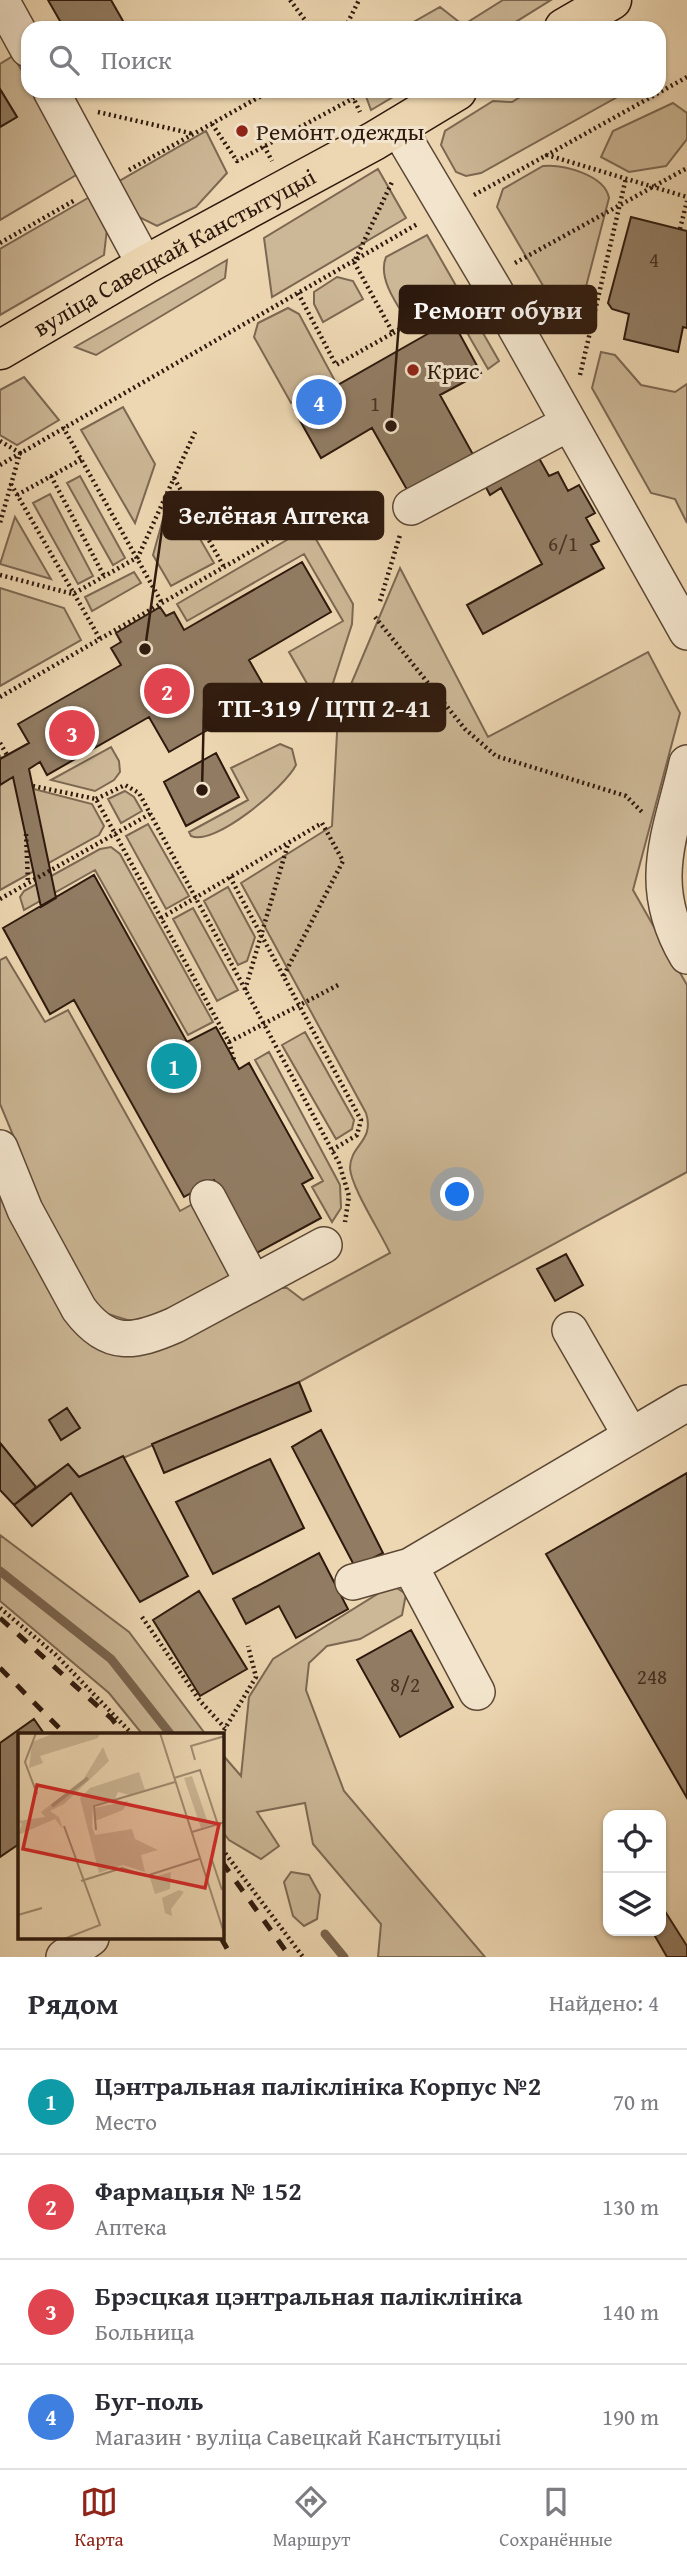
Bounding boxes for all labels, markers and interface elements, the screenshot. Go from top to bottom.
search box [21,21,666,98]
text: Поиск [101,40,172,79]
icon: search [45,41,83,79]
place label: Ремонт одежды [256,114,425,149]
marker: Ремонт одежды [234,123,250,139]
street label: вуліца Савецкай Канстытуцыі [26,158,322,345]
house number: 4 [649,244,659,275]
callout: Ремонт обуви [400,286,596,333]
text: Ремонт обуви [414,290,582,329]
place label: Крис [427,353,480,388]
marker: Крис [405,362,421,378]
pin: 4 [296,376,342,428]
house number: 1 [370,388,380,419]
callout: Зелёная Аптека [164,492,383,539]
text: Зелёная Аптека [178,495,370,534]
house number: 6/1 [548,528,578,559]
pin: 2 [144,665,190,717]
callout: ТП-319 / ЦТП 2-41 [204,684,445,731]
text: ТП-319 / ЦТП 2-41 [219,688,431,727]
pin: 3 [49,707,95,759]
pin: 1 [151,1040,197,1092]
your location [440,1177,474,1211]
house number: 248 [637,1661,667,1692]
house number: 8/2 [390,1669,420,1700]
inset map [18,1733,224,1940]
map controls [603,1810,666,1936]
button: locate [603,1810,666,1873]
button: layers [603,1873,666,1936]
text: Рядом [28,1981,119,2025]
text: Найдено: 4 [549,1986,659,2019]
text: Цэнтральная паліклініка Корпус №2 [95,2066,541,2105]
text: 1 [45,2085,57,2118]
text: 70 m [613,2085,659,2118]
text: Место [95,2105,157,2138]
text: Фармацыя № 152 [95,2171,302,2210]
text: 2 [45,2190,57,2223]
text: 130 m [602,2190,659,2223]
text: Аптека [95,2210,167,2243]
text: Брэсцкая цэнтральная паліклініка [95,2276,522,2315]
text: 3 [45,2295,57,2328]
text: 140 m [602,2295,659,2328]
text: Больница [95,2315,194,2348]
text: Буг-поль [95,2381,204,2420]
text: 4 [45,2400,57,2433]
text: 190 m [602,2400,659,2433]
text: Магазин · вуліца Савецкай Канстытуцыі [95,2420,501,2453]
tab: Карта [74,2483,124,2553]
tab: Маршрут [273,2483,350,2553]
tab: Сохранённые [499,2483,612,2553]

